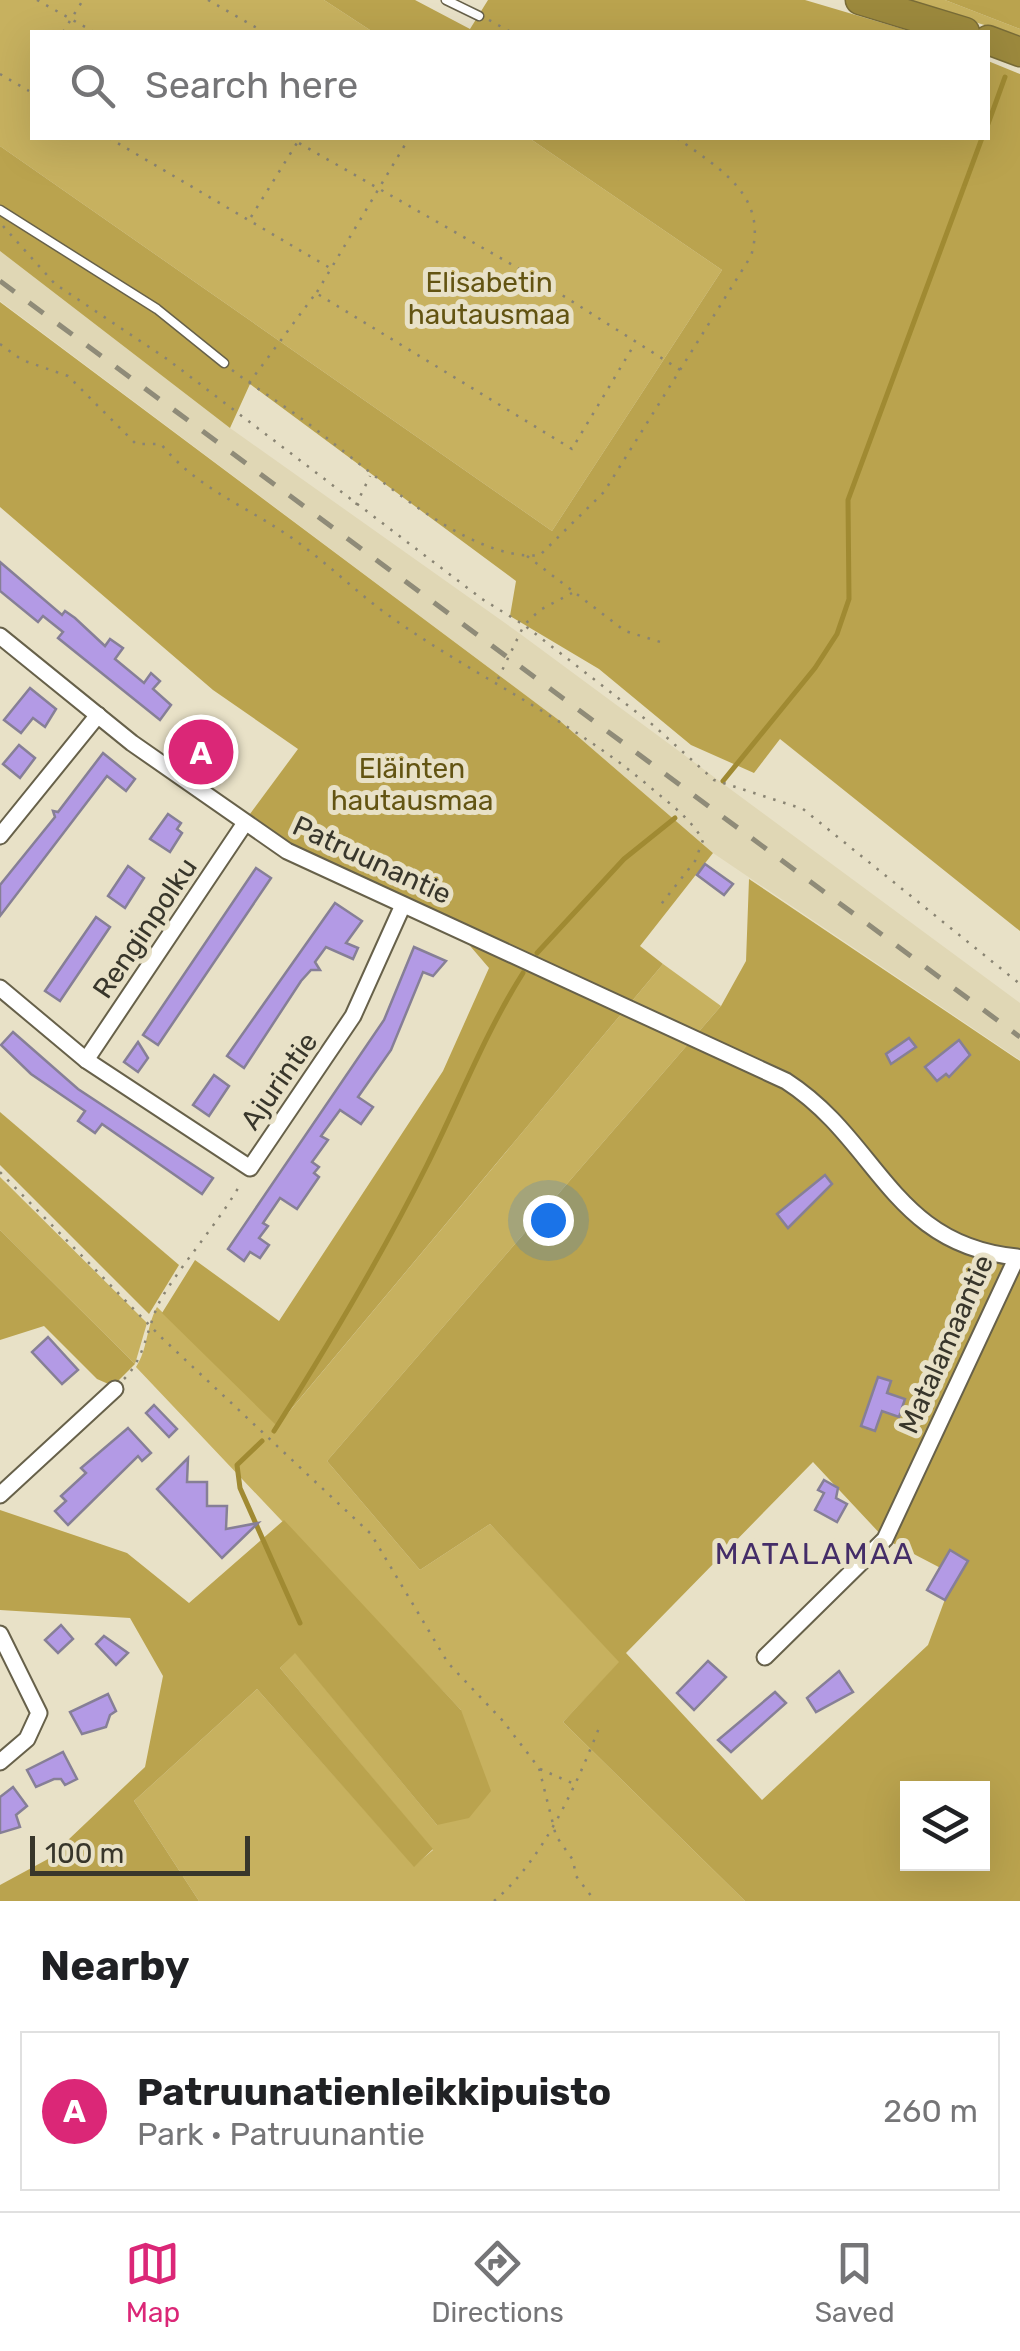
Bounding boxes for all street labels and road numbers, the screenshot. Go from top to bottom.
street label: Patruunantie [288,809,456,911]
street label: Renginpolku [86,852,204,1004]
street label: Ajurintie [234,1026,324,1136]
street label: Matalamaantie [892,1249,1000,1439]

